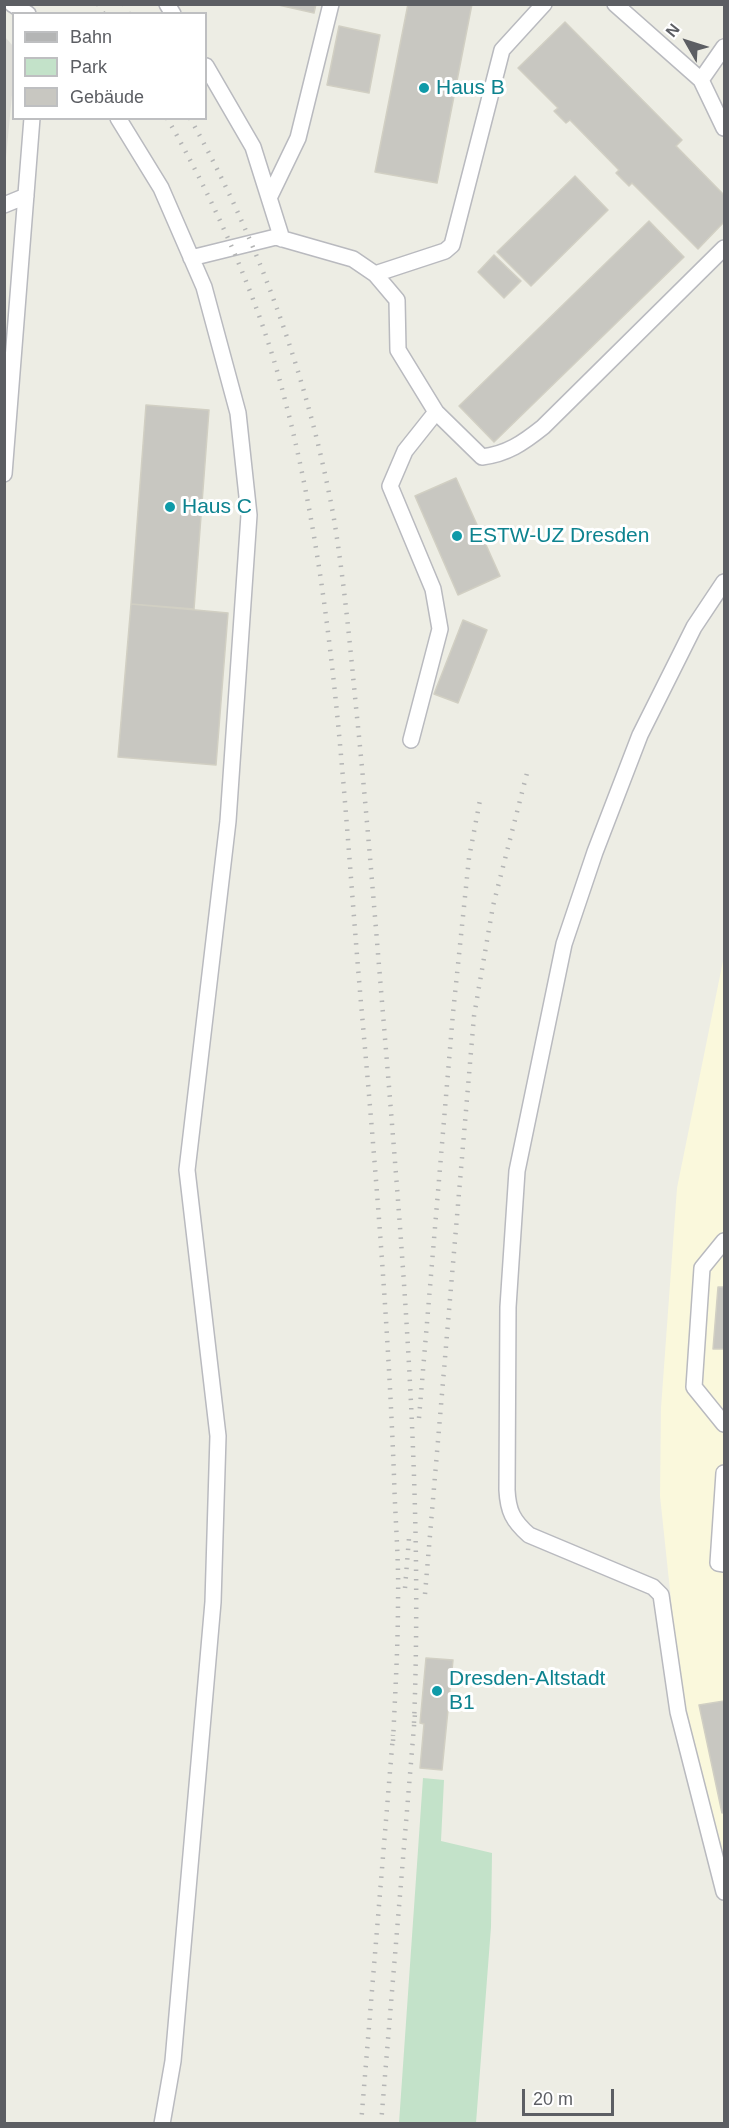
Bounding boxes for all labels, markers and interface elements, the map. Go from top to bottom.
legend [12,12,207,120]
north arrow [657,12,717,72]
text: N [662,21,683,40]
text: Bahn [70,27,112,47]
text: Park [70,57,107,77]
place label: Haus B [436,75,505,101]
marker: Haus B [417,81,431,95]
text: Gebäude [70,87,144,107]
place label: Haus C [182,494,252,520]
marker: Haus C [163,500,177,514]
place label: ESTW-UZ Dresden [469,523,649,549]
marker: ESTW-UZ Dresden [450,529,464,543]
place label: Dresden-Altstadt B1 [449,1666,605,1716]
marker: Dresden-Altstadt B1 [430,1684,444,1698]
scale bar [525,2077,616,2115]
text: 20 m [533,2089,573,2109]

